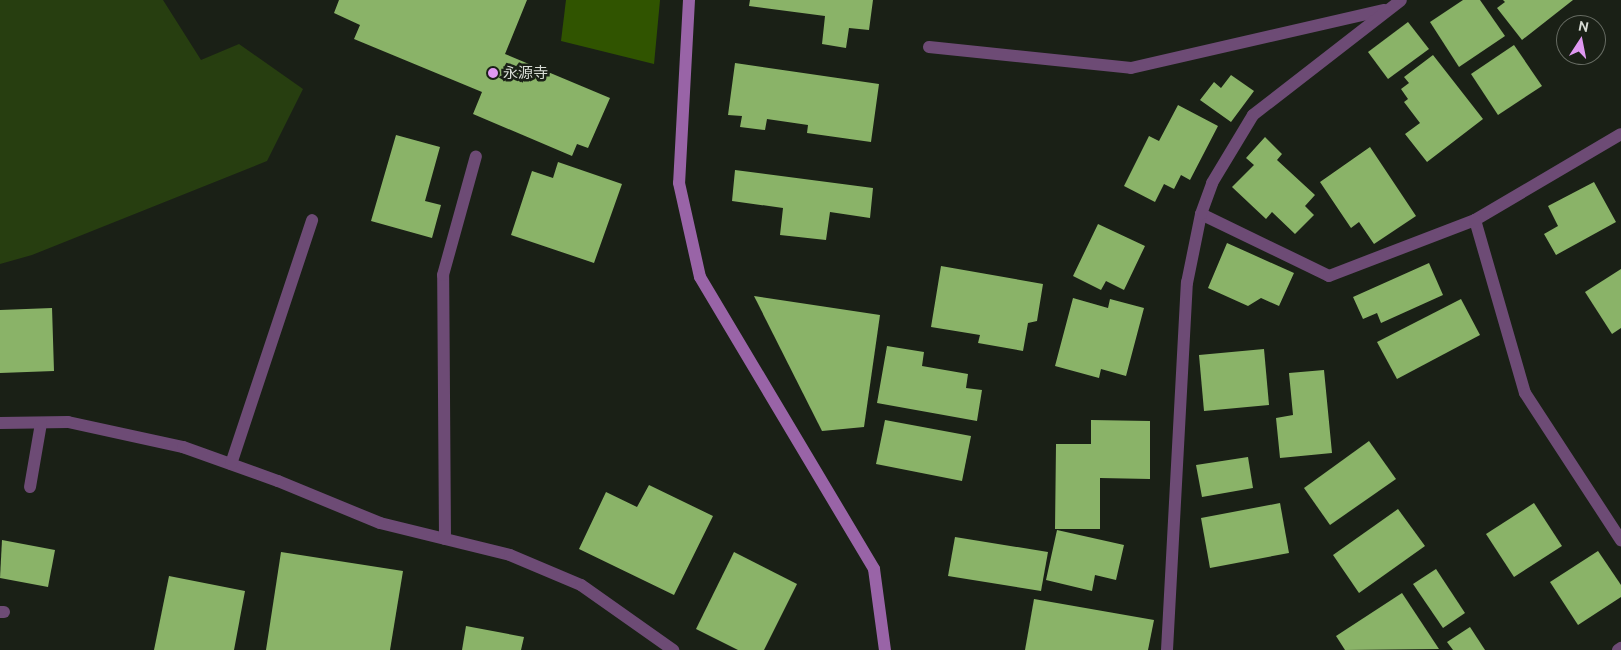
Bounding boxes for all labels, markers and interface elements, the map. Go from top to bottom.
north arrow [1556,15,1606,65]
text: N [1577,17,1590,35]
place label: 永源寺 [503,64,548,82]
marker: 永源寺 [487,67,499,79]

